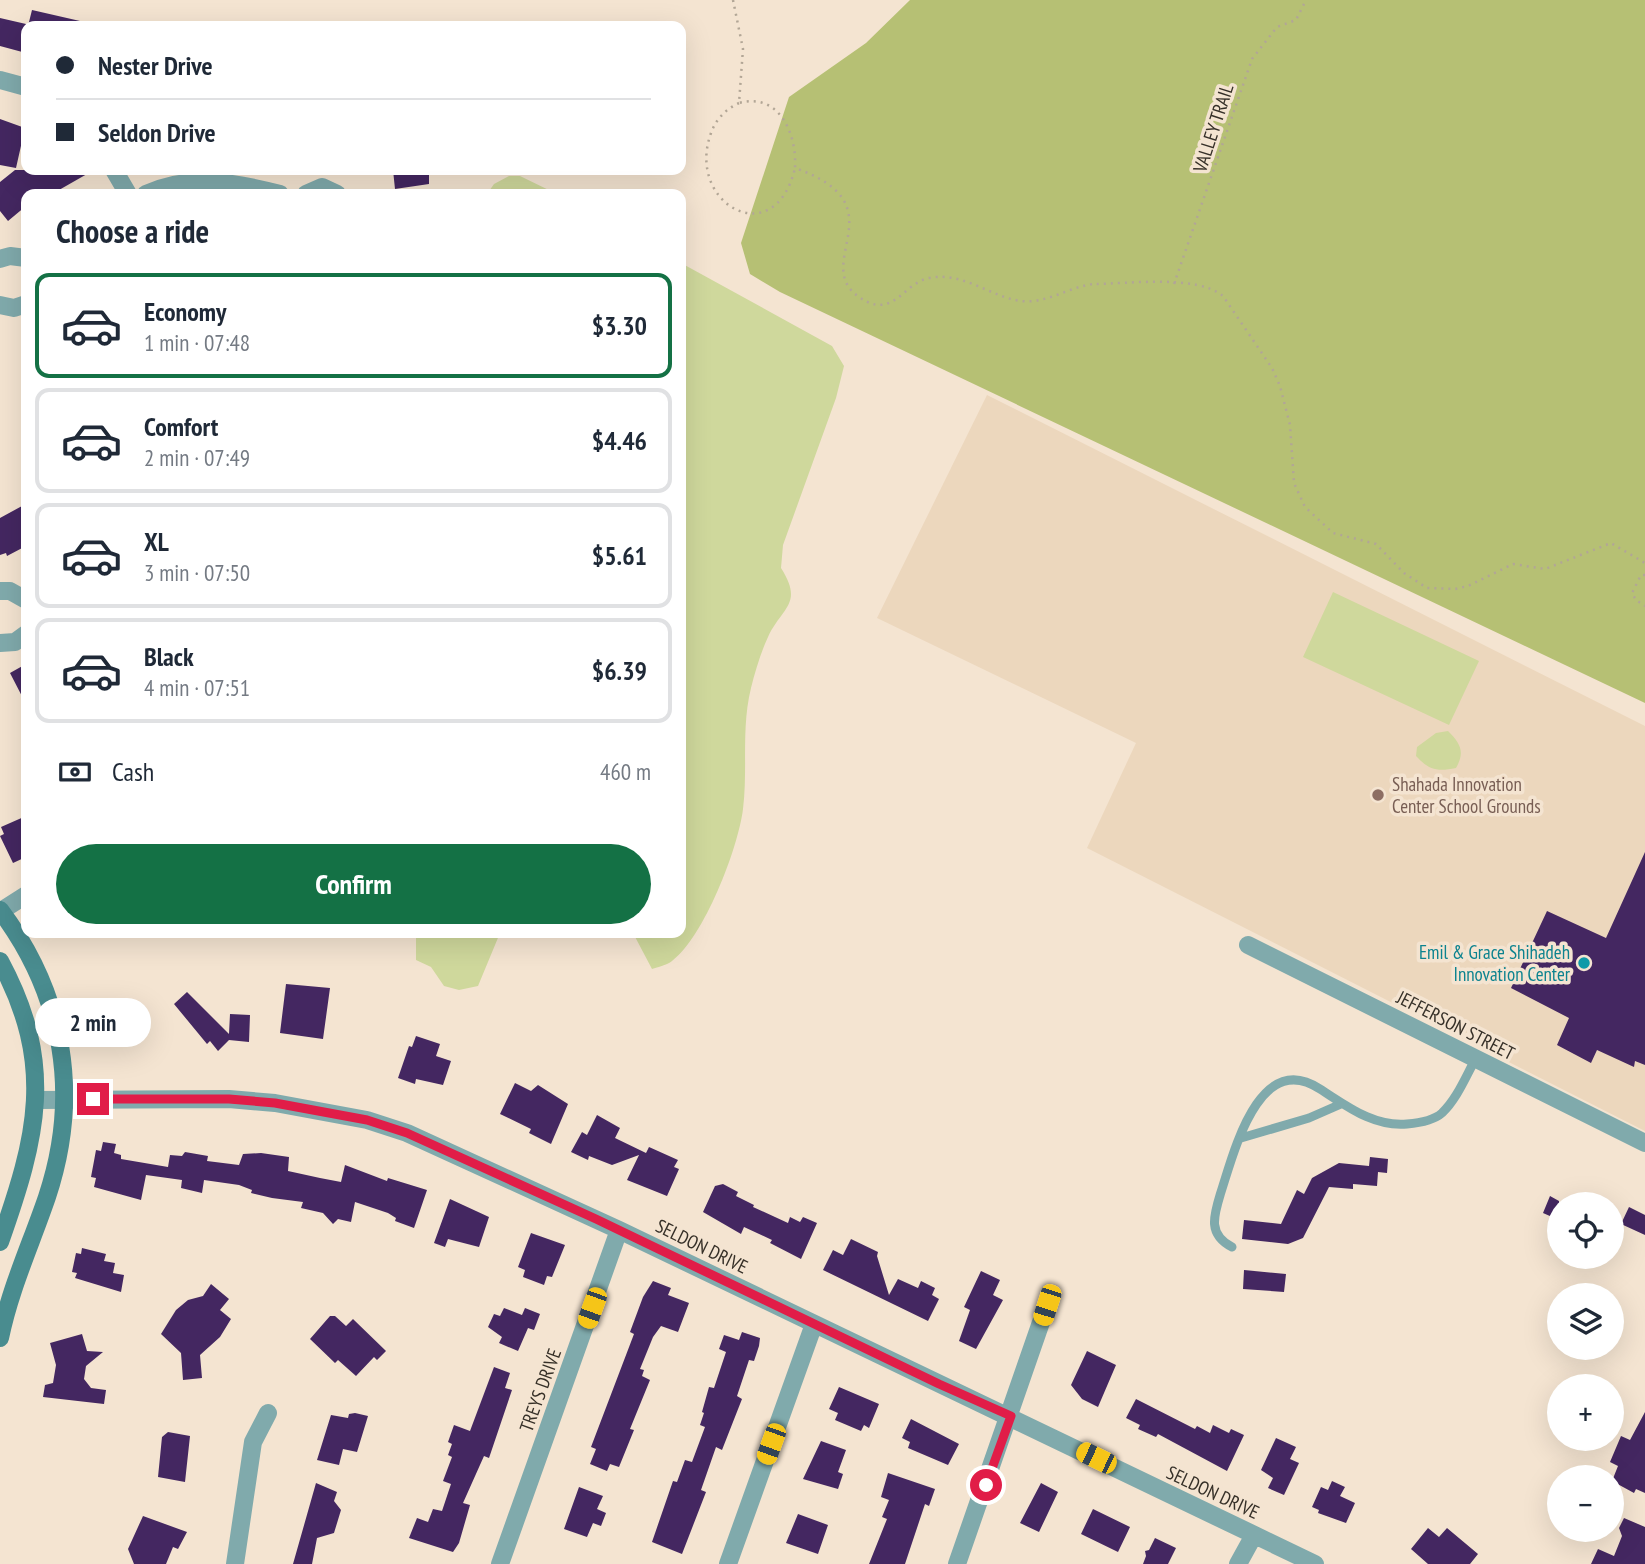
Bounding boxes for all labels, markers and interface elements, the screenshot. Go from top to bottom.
text: Nester Drive [98,49,213,82]
street label: VALLEY TRAIL [1187,81,1239,176]
text: Seldon Drive [98,116,216,149]
text: Choose a ride [56,210,209,252]
icon: car [60,294,123,357]
text: Economy [144,295,226,328]
text: $3.30 [592,309,647,342]
text: 1 min · 07:48 [144,328,250,357]
icon: car [60,409,123,472]
text: Comfort [144,410,218,443]
text: $4.46 [592,424,647,457]
text: 2 min · 07:49 [144,443,250,472]
icon: car [60,524,123,587]
text: XL [144,525,169,558]
text: $5.61 [592,539,647,572]
text: 3 min · 07:50 [144,558,250,587]
icon: car [60,639,123,702]
text: Black [144,640,194,673]
text: $6.39 [592,654,647,687]
text: 4 min · 07:51 [144,673,250,702]
icon: cash [56,753,94,791]
text: Cash [112,755,154,788]
text: 460 m [600,757,651,786]
place label: Shahada Innovation Center School Grounds [1392,772,1541,818]
marker: Shahada Innovation Center School Grounds [1370,787,1386,803]
button: Confirm [56,844,651,924]
place label: Emil & Grace Shihadeh Innovation Center [1419,940,1571,986]
marker: Emil & Grace Shihadeh Innovation Center [1576,955,1592,971]
street label: JEFFERSON STREET [1392,985,1519,1065]
callout: 2 min [35,998,151,1046]
text: 2 min [70,1008,116,1037]
route end [77,1083,109,1115]
map controls [1547,1192,1624,1542]
button: locate [1547,1192,1624,1269]
street label: SELDON DRIVE [652,1213,752,1279]
car [1031,1282,1064,1328]
button: layers [1547,1283,1624,1360]
car [575,1285,610,1331]
street label: TREYS DRIVE [514,1345,566,1435]
button: + [1547,1374,1624,1451]
car [754,1421,789,1467]
car [1073,1439,1120,1477]
street label: SELDON DRIVE [1163,1460,1263,1524]
button: − [1547,1465,1624,1542]
route start [970,1469,1002,1501]

